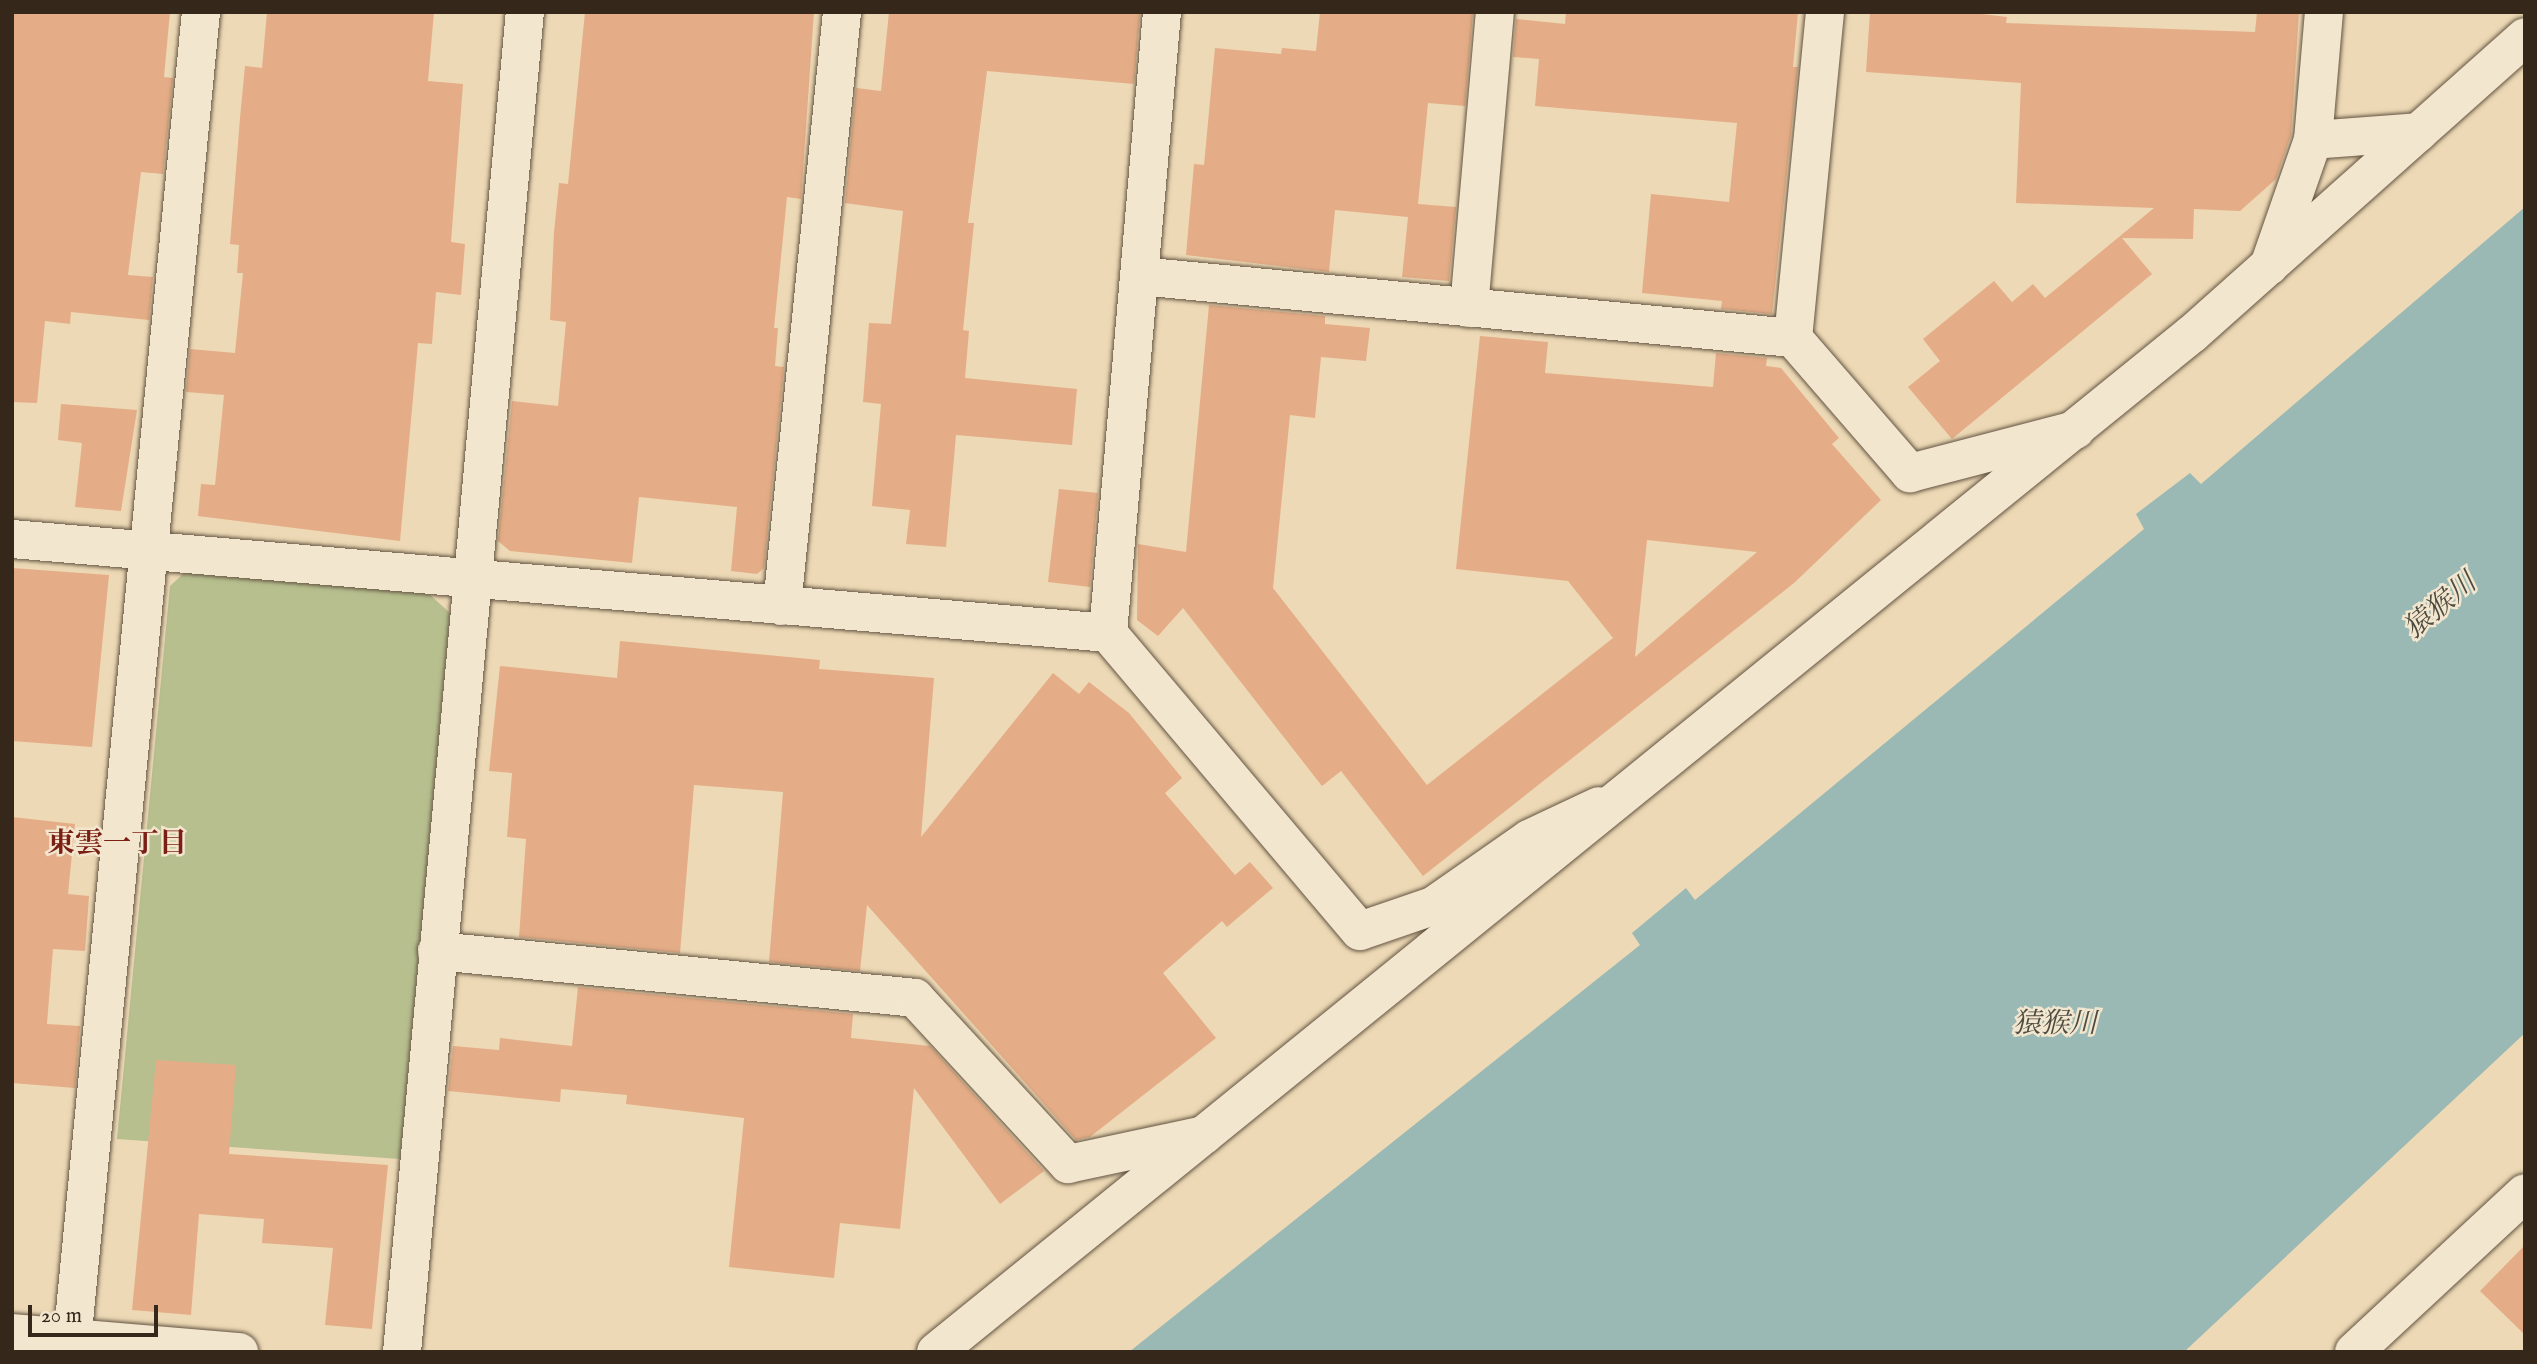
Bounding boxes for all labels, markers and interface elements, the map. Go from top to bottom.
water label: 猿猴川 [2398,567,2484,647]
district label: 東雲一丁目 [47,828,187,862]
water label: 猿猴川 [2013,1008,2097,1042]
scale bar [32,1290,161,1334]
text: 20 m [41,1303,82,1330]

